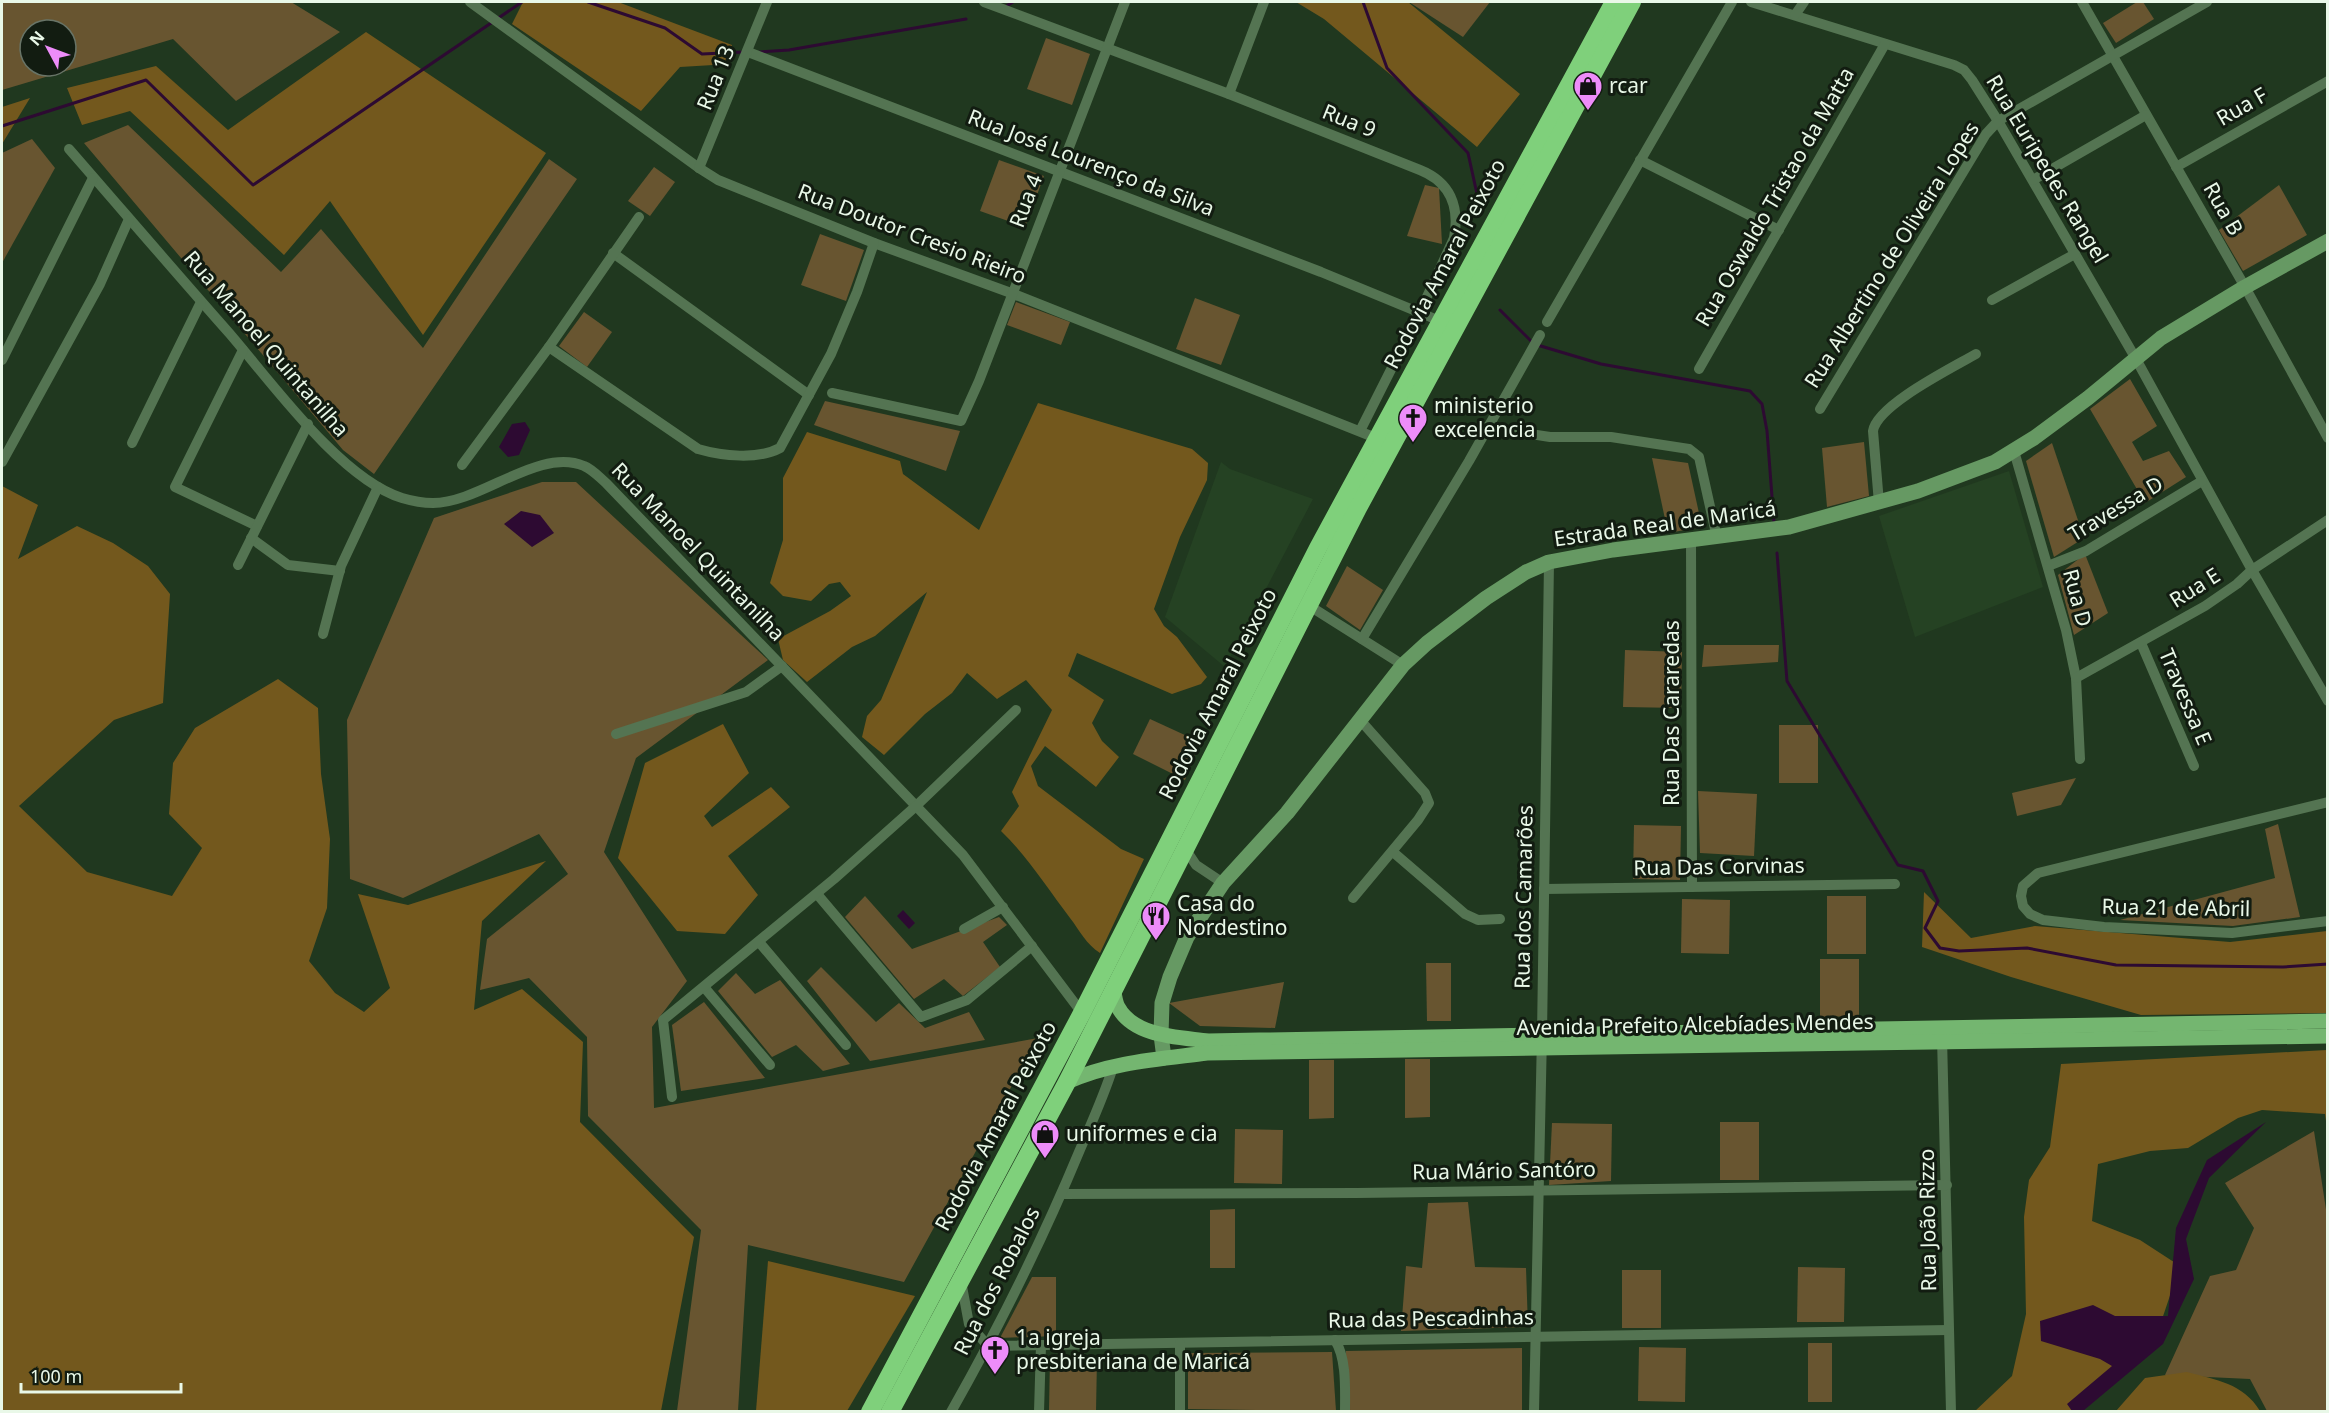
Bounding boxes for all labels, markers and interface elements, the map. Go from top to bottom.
north arrow [18,18,78,78]
text: N [24,26,49,50]
street label: Rua 13 [689,41,741,114]
street label: Rua Oswaldo Tristao da Matta [1688,62,1860,331]
street label: Rua Euripedes Rangel [1980,69,2115,268]
shop icon: rcar [1572,70,1604,112]
place label: rcar [1609,71,1648,99]
street label: Rua F [2211,80,2272,132]
street label: Rua 9 [1318,97,1380,143]
street label: Rua José Lourenço da Silva [964,102,1219,222]
street label: Rua Albertino de Oliveira Lopes [1797,116,1985,393]
street label: Rodovia Amaral Peixoto [1377,154,1511,373]
street label: Rua 4 [1002,170,1048,231]
street label: Rua Doutor Cresio Rieiro [794,177,1031,290]
street label: Rua B [2198,177,2250,240]
street label: Rua Manoel Quintanilha [178,244,355,442]
place label: ministerio excelencia [1434,391,1536,443]
church icon: ministerio excelencia [1397,402,1429,444]
street label: Rua Manoel Quintanilha [606,456,792,647]
street label: Travessa D [2063,469,2168,547]
street label: Estrada Real de Maricá [1552,494,1778,552]
street label: Rua E [2164,561,2225,614]
street label: Rua D [2057,566,2099,630]
street label: Rodovia Amaral Peixoto [1152,583,1283,804]
street label: Rua Das Cararedas [1657,620,1685,806]
street label: Travessa E [2153,644,2219,749]
street label: Rua dos Camarões [1507,805,1539,989]
street label: Rua Das Corvinas [1633,851,1805,881]
place label: Casa do Nordestino [1177,889,1287,941]
street label: Rua 21 de Abril [2101,892,2251,922]
restaurant icon: Casa do Nordestino [1140,900,1172,942]
street label: Avenida Prefeito Alcebíades Mendes [1516,1007,1874,1041]
street label: Rodovia Amaral Peixoto [928,1016,1062,1235]
shop icon: uniformes e cia [1029,1118,1061,1160]
place label: uniformes e cia [1066,1119,1218,1147]
street label: Rua João Rizzo [1912,1148,1942,1292]
street label: Rua Mário Santóro [1412,1154,1596,1186]
street label: Rua dos Robalos [947,1202,1046,1360]
street label: Rua das Pescadinhas [1328,1302,1534,1334]
place label: 1a igreja presbiteriana de Maricá [1016,1323,1250,1375]
church icon: 1a igreja presbiteriana de Maricá [979,1334,1011,1376]
scale bar [21,1356,182,1394]
text: 100 m [30,1364,82,1388]

